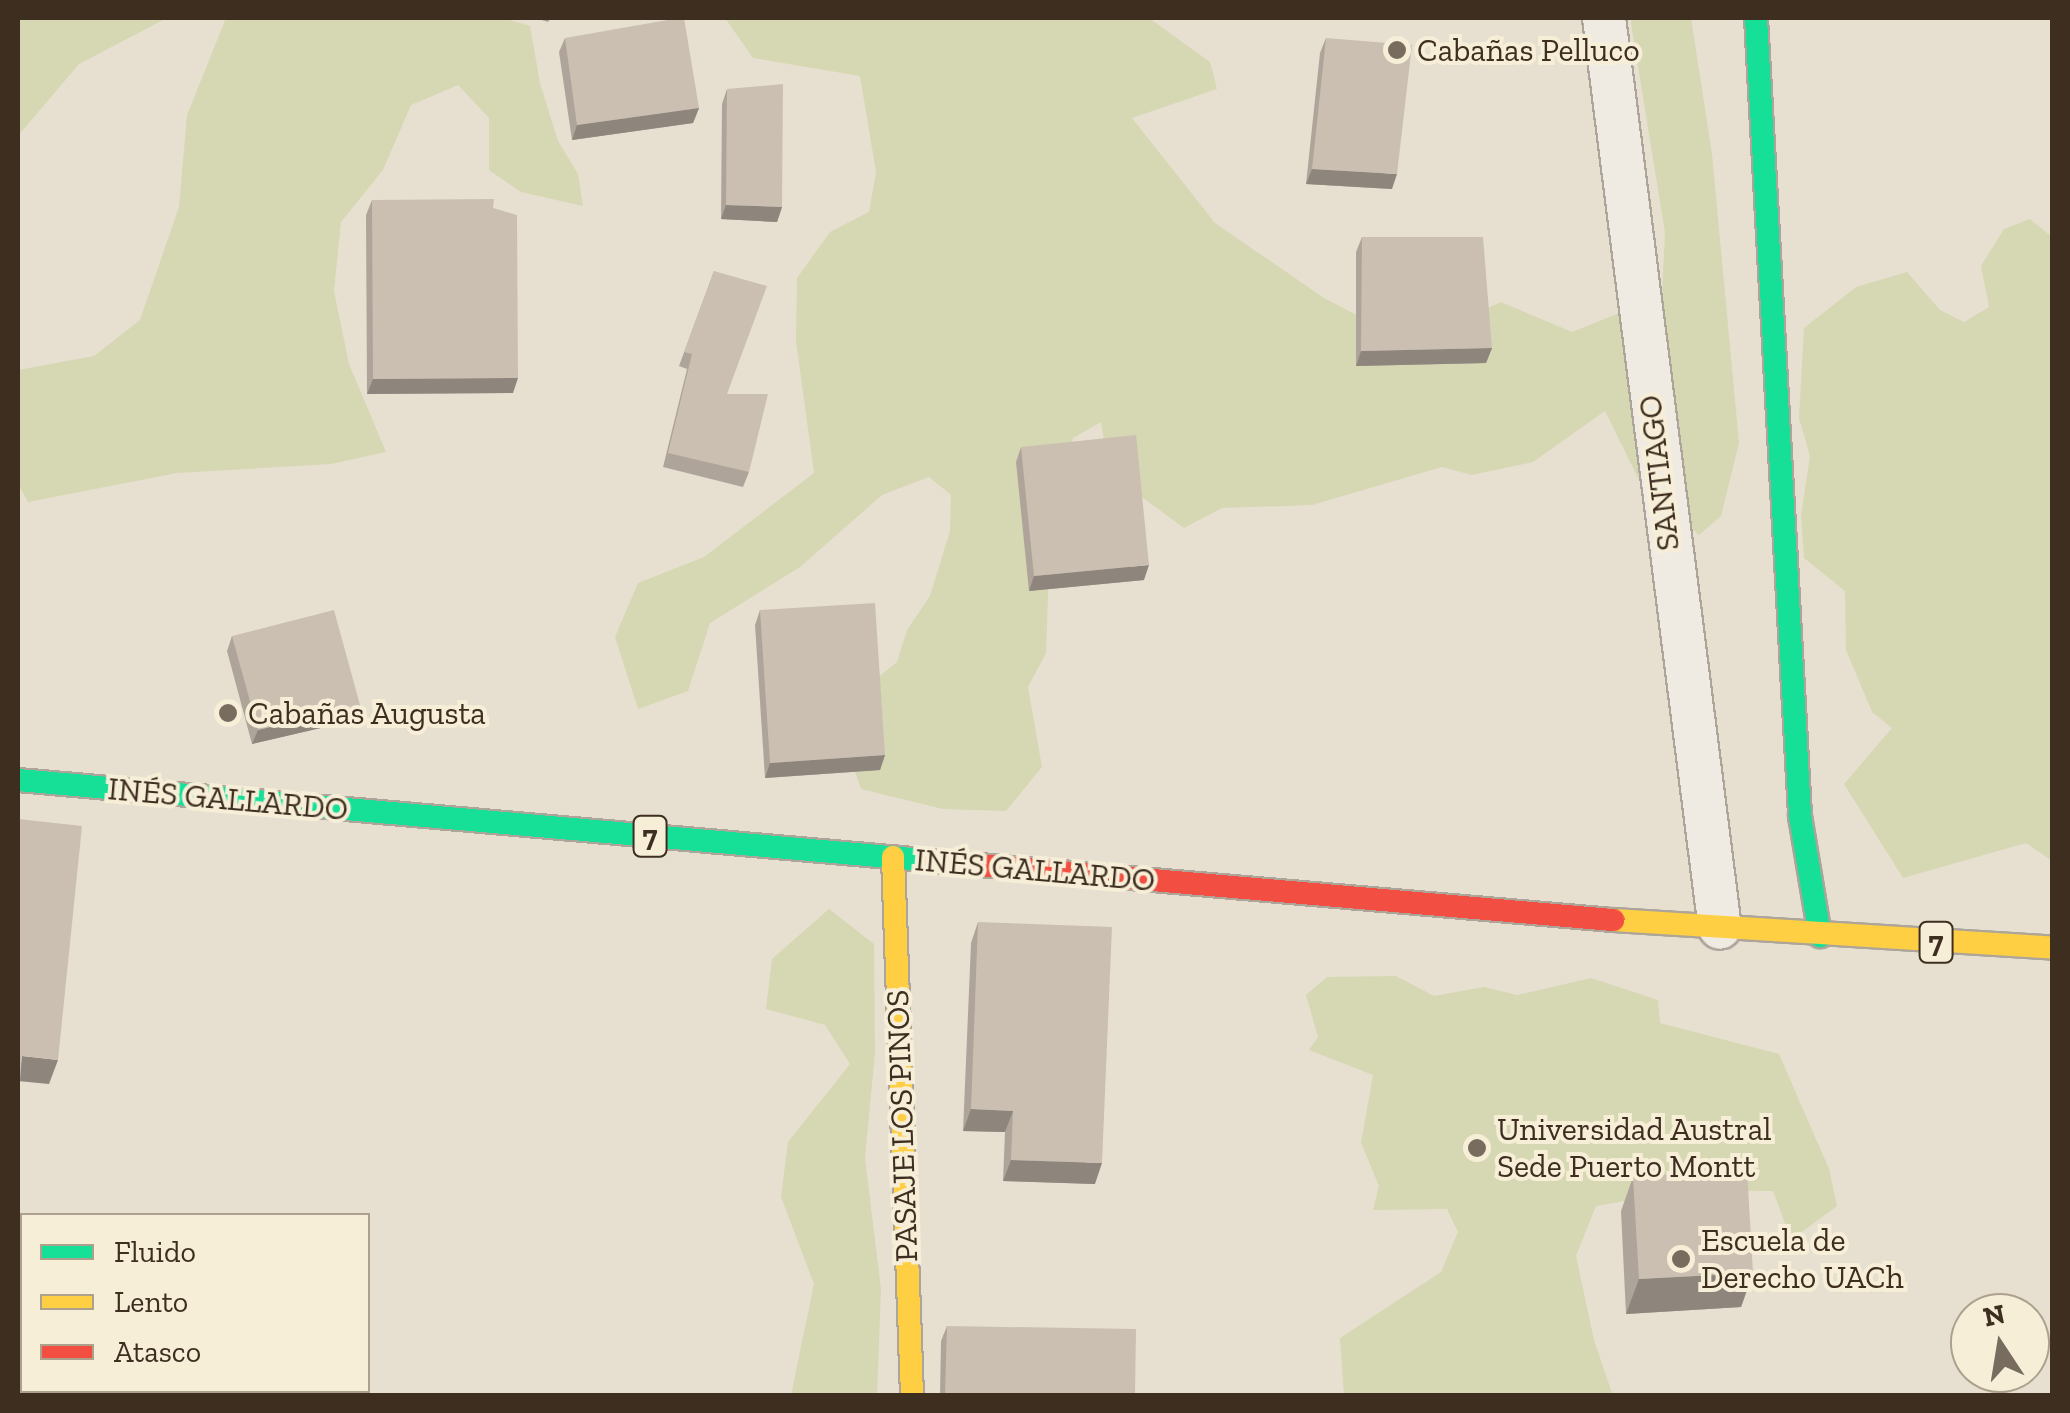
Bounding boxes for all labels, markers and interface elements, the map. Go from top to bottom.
place label: Cabañas Pelluco [1417,31,1640,69]
marker: Cabañas Pelluco [1386,39,1408,61]
street label: SANTIAGO [1630,393,1688,553]
place label: Cabañas Augusta [248,694,487,732]
marker: Cabañas Augusta [217,702,239,724]
street label: INÉS GALLARDO [106,769,350,829]
road number: 7 [632,811,668,861]
street label: INÉS GALLARDO [913,840,1157,900]
road number: 7 [1918,917,1954,967]
street label: PASAJE LOS PINOS [878,989,926,1263]
place label: Universidad Austral Sede Puerto Montt [1497,1111,1773,1186]
marker: Universidad Austral Sede Puerto Montt [1466,1137,1488,1159]
legend [20,1213,370,1393]
place label: Escuela de Derecho UACh [1701,1222,1904,1297]
text: Fluido [114,1234,196,1270]
marker: Escuela de Derecho UACh [1670,1248,1692,1270]
text: Lento [114,1284,188,1320]
north arrow [1950,1293,2050,1393]
text: N [1980,1297,2008,1333]
text: Atasco [114,1334,201,1370]

